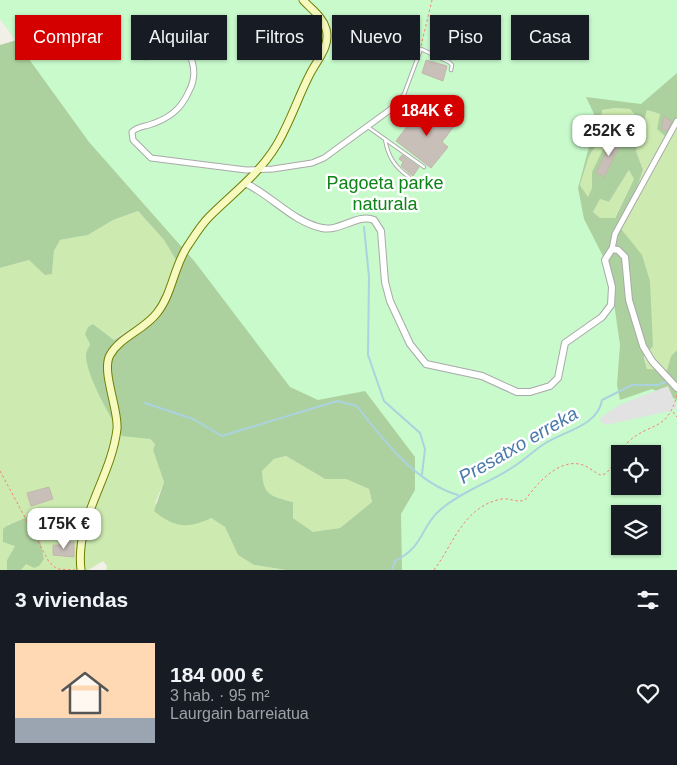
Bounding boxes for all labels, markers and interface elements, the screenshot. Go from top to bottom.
chip: Comprar [15,15,121,60]
chip: Alquilar [131,15,227,60]
chip: Filtros [237,15,322,60]
chip: Nuevo [332,15,420,60]
chip: Piso [430,15,501,60]
chip: Casa [511,15,589,60]
pin: 184K € [386,94,468,137]
text: 184K € [401,102,453,119]
pin: 252K € [568,114,650,157]
text: 252K € [583,122,635,139]
park label: Pagoeta parke naturala [326,173,444,214]
water label: Presatxo erreka [455,402,581,488]
map controls [611,445,661,555]
button: locate [611,445,661,495]
button: layers [611,505,661,555]
pin: 175K € [23,508,105,550]
text: 175K € [38,515,90,532]
icon: filters [634,586,662,614]
text: 3 viviendas [15,588,128,611]
icon: home [55,663,115,723]
text: 184 000 € [170,663,263,686]
icon: heart [634,679,662,707]
text: 3 hab. · 95 m² [170,687,270,704]
text: Laurgain barreiatua [170,705,309,722]

